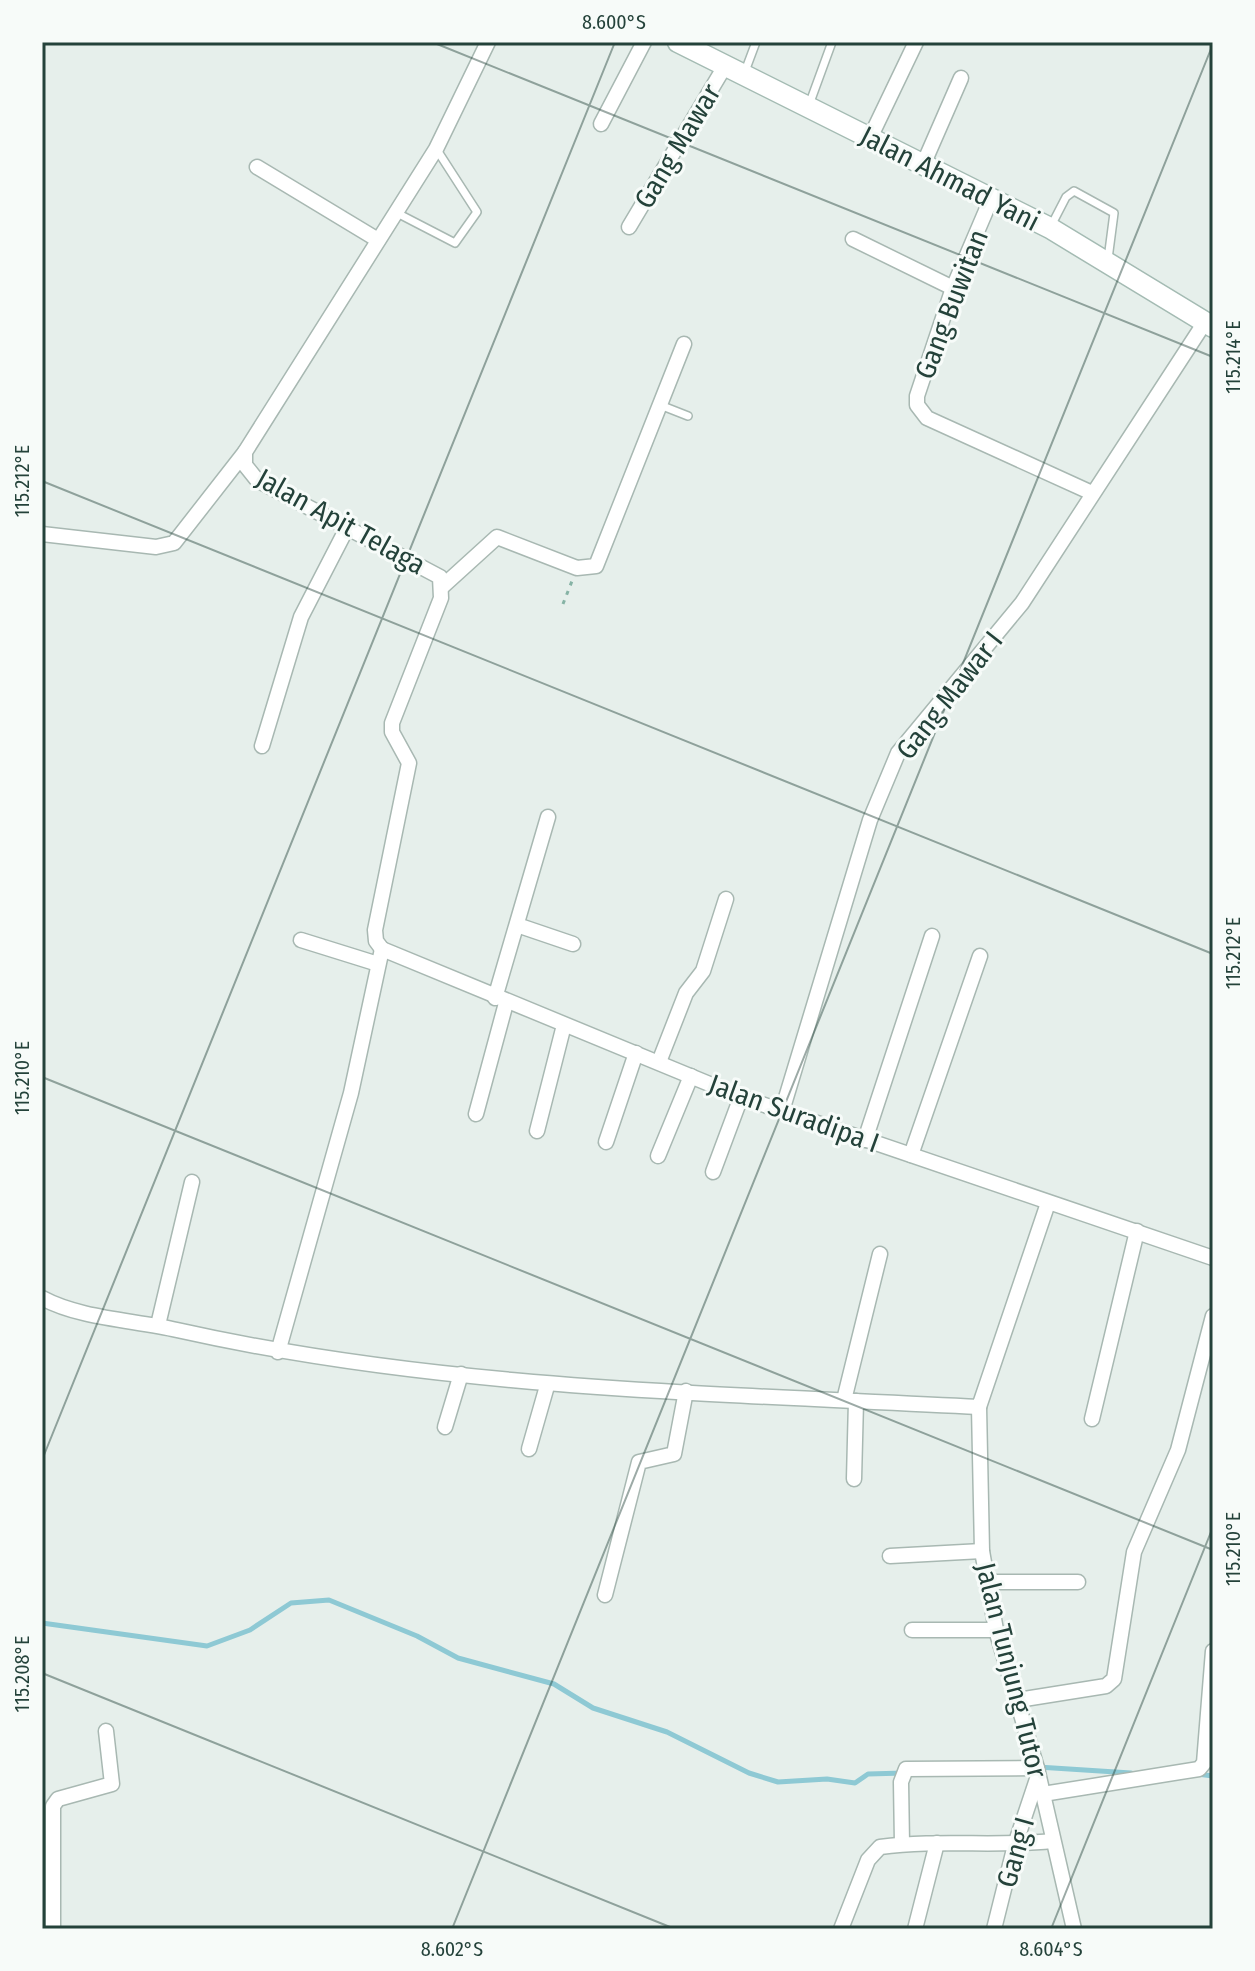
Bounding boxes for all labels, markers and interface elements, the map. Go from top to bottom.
text: 8.600°S [582,10,646,34]
street label: Gang Mawar [627,78,728,214]
street label: Jalan Ahmad Yani [855,119,1045,238]
street label: Gang Buwitan [908,225,995,383]
text: 115.214°E [1221,320,1245,394]
text: 115.212°E [10,445,34,517]
street label: Jalan Apit Telaga [250,461,431,581]
street label: Gang Mawar I [889,625,1010,766]
text: 115.212°E [1221,917,1245,989]
text: 115.210°E [10,1041,34,1115]
street label: Jalan Suradipa I [704,1067,884,1160]
text: 115.210°E [1221,1512,1245,1586]
street label: Jalan Tunjung Tutor [969,1559,1054,1781]
text: 115.208°E [10,1636,34,1712]
street label: Gang I [990,1813,1041,1891]
text: 8.602°S [421,1937,483,1961]
text: 8.604°S [1019,1937,1083,1961]

